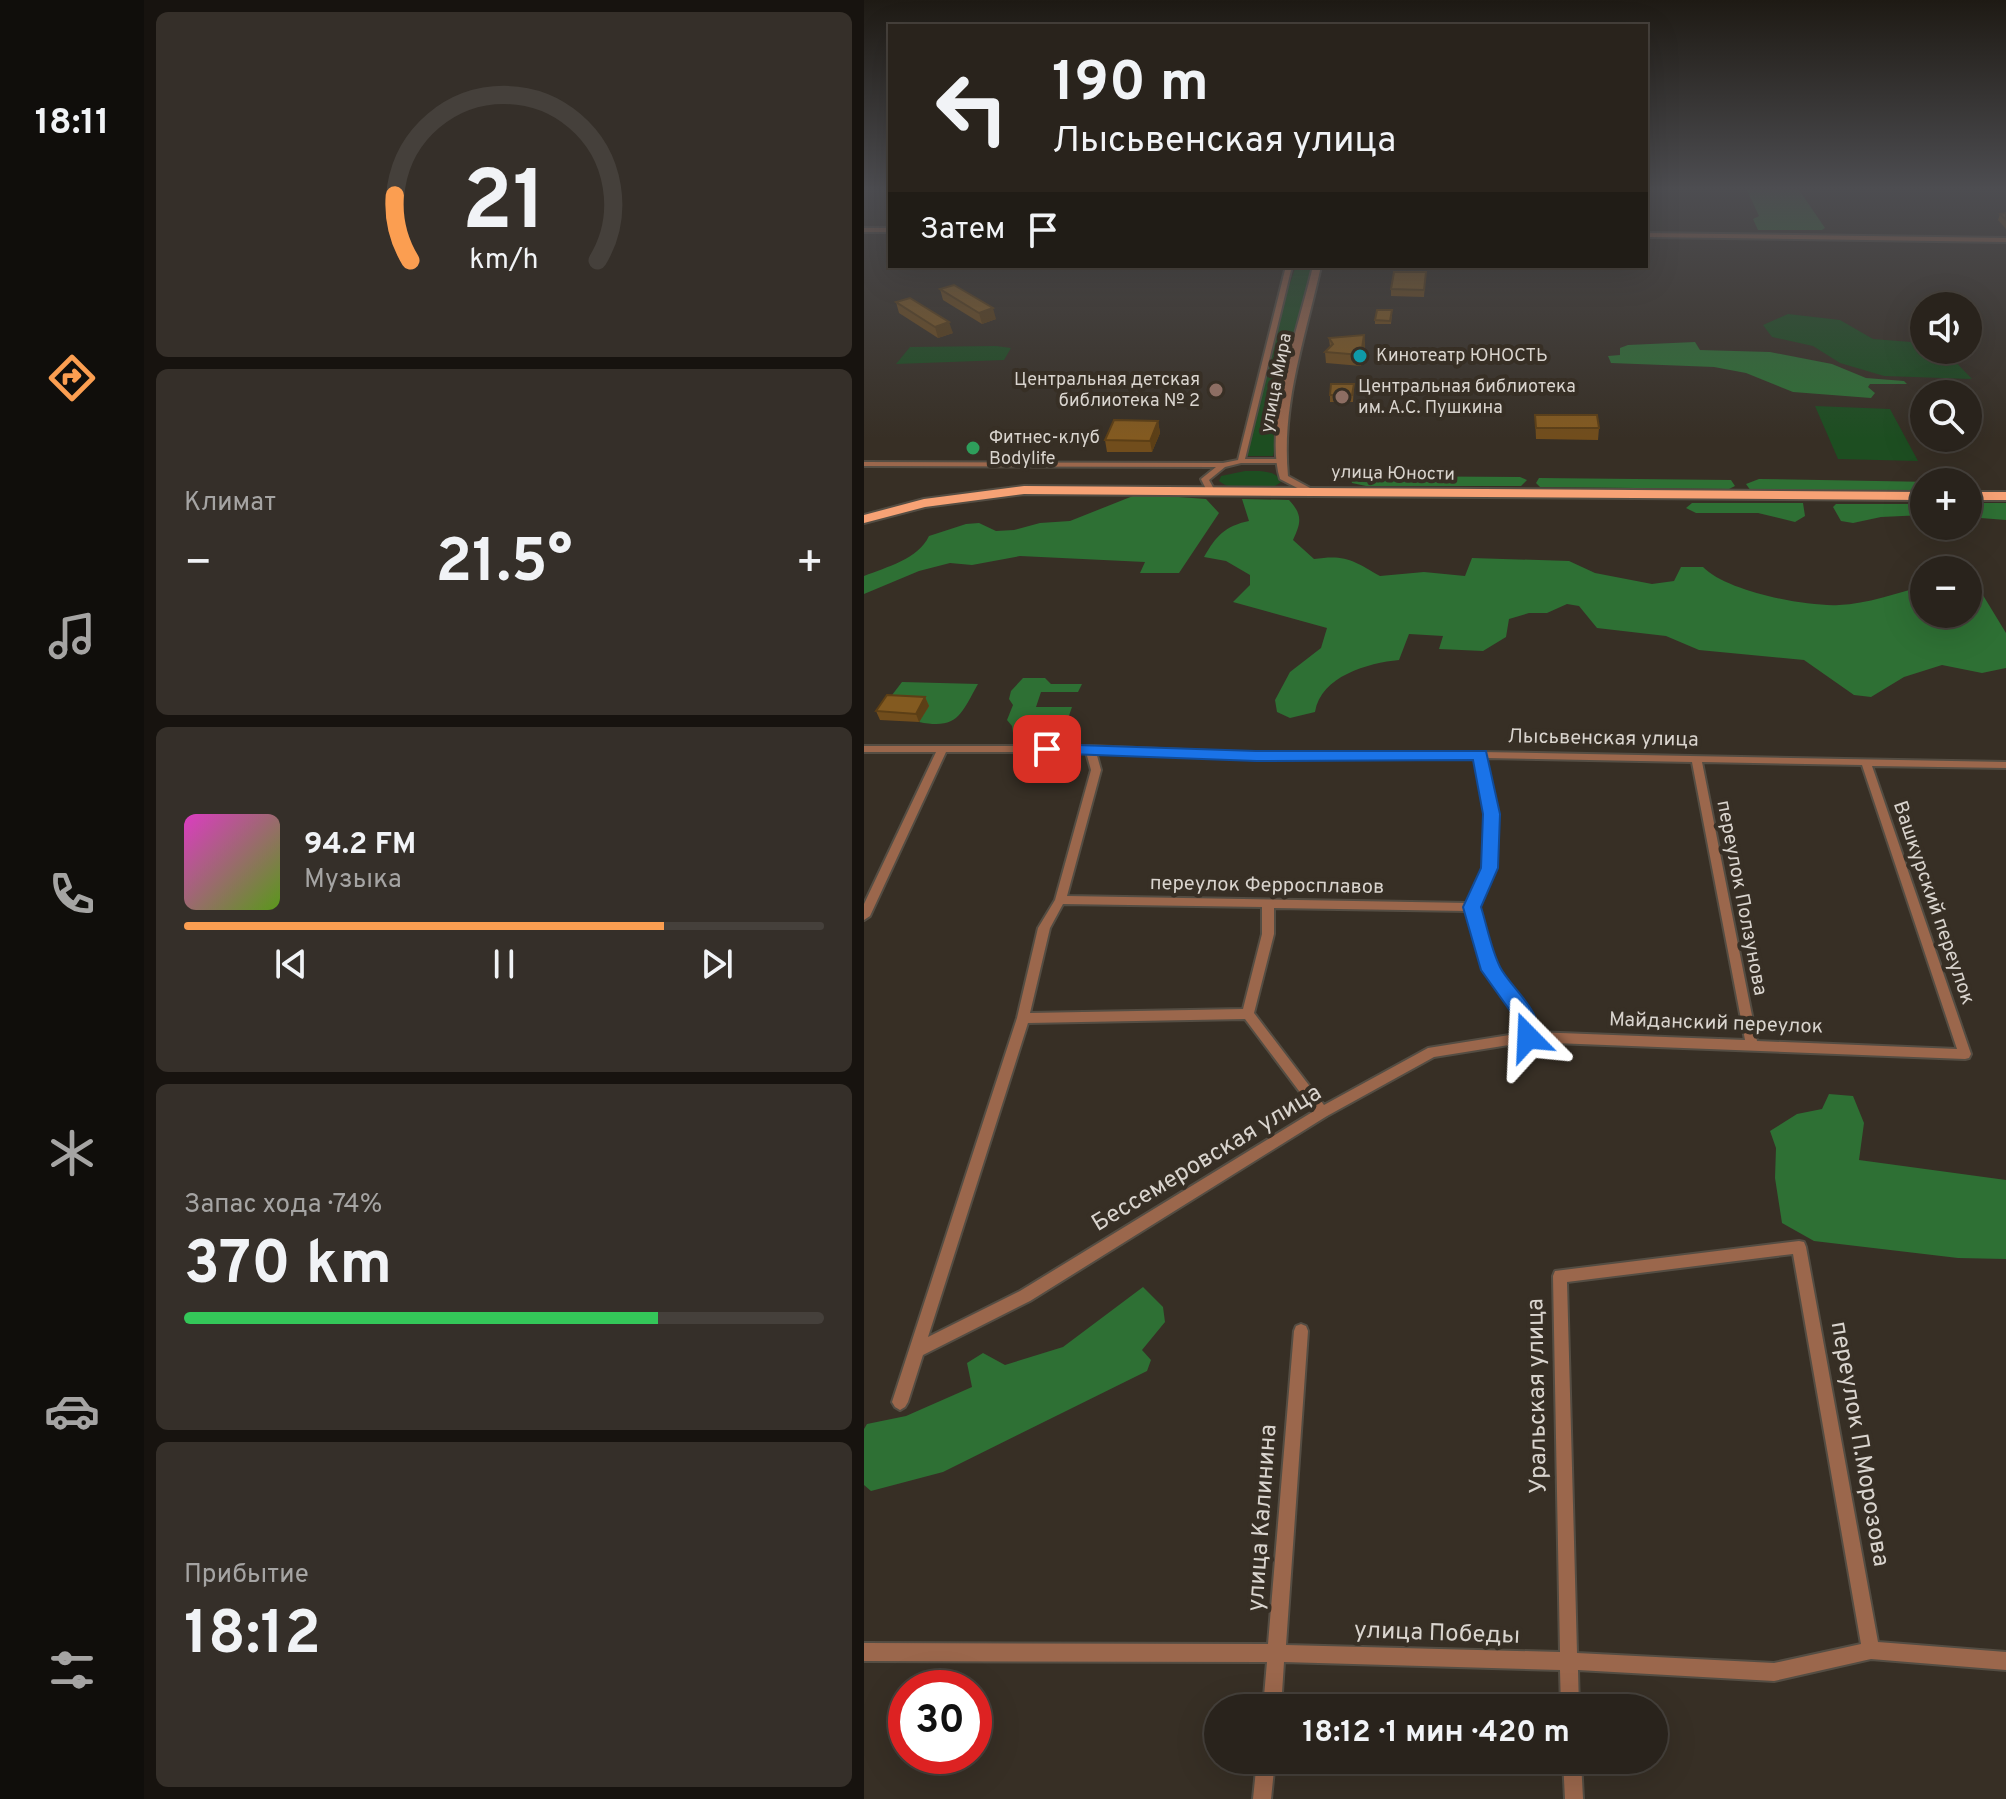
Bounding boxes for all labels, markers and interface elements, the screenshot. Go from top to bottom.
text: 190 m [1052,50,1209,120]
icon: left [920,56,1024,160]
text: 18:11 [35,101,109,147]
text: Лысьвенская улица [1052,119,1396,165]
text: 21 [462,153,546,258]
icon: arrive [1021,208,1065,252]
text: Затем [920,212,1005,249]
text: km/h [469,243,539,279]
map controls [1910,292,1982,628]
button: sound [1910,292,1982,364]
street label: улица Мира [1256,331,1298,435]
place label: Кинотеатр ЮНОСТЬ [1376,345,1548,368]
marker: Кинотеатр ЮНОСТЬ [1351,347,1369,365]
icon: directions [44,350,100,406]
place label: Центральная детская библиотека № 2 [1014,369,1200,413]
place label: Центральная библиотека им. А.С. Пушкина [1358,376,1576,420]
button: search [1910,380,1982,452]
marker: Центральная детская библиотека № 2 [1207,381,1225,399]
marker: Центральная библиотека им. А.С. Пушкина [1333,388,1351,406]
place label: Фитнес-клуб Bodylife [989,427,1100,471]
marker: Фитнес-клуб Bodylife [964,439,982,457]
street label: улица Юности [1331,461,1455,487]
button: + [1910,468,1982,540]
text: Климат [184,487,276,520]
text: 21.5° [435,527,573,603]
text: − [184,537,212,593]
text: + [796,537,824,593]
button: − [1910,556,1982,628]
icon: music [44,608,100,664]
pin [1013,715,1081,783]
street label: Лысьвенская улица [1507,724,1699,754]
icon: arrive [1025,727,1069,771]
street label: переулок Ползунова [1709,798,1773,998]
street label: Вашкурский переулок [1886,798,1980,1008]
text: 94.2 FM [304,827,416,864]
text: Музыка [304,864,402,897]
icon: phone [44,866,100,922]
street label: переулок Ферросплавов [1150,871,1384,901]
icon: previous [269,942,313,986]
icon: pause [482,942,526,986]
icon: next [695,942,739,986]
position arrow [1486,995,1570,1079]
street label: Майданский переулок [1609,1007,1823,1041]
street label: Бессемеровская улица [1087,1078,1327,1240]
icon: climate [44,1125,100,1181]
text: Запас хода · 74% [184,1189,382,1222]
text: 370 km [184,1229,392,1305]
street label: Уральская улица [1521,1298,1555,1494]
street label: переулок П.Морозова [1823,1319,1895,1569]
icon: car [44,1383,100,1439]
street label: улица Калинина [1241,1423,1285,1613]
text: Прибытие [184,1559,309,1592]
text: 18:12 [184,1599,321,1675]
street label: улица Победы [1353,1616,1521,1652]
icon: filters [44,1642,100,1698]
speed limit sign: 30 [888,1670,992,1774]
text: 18:12 · 1 мин · 420 m [1302,1715,1570,1752]

